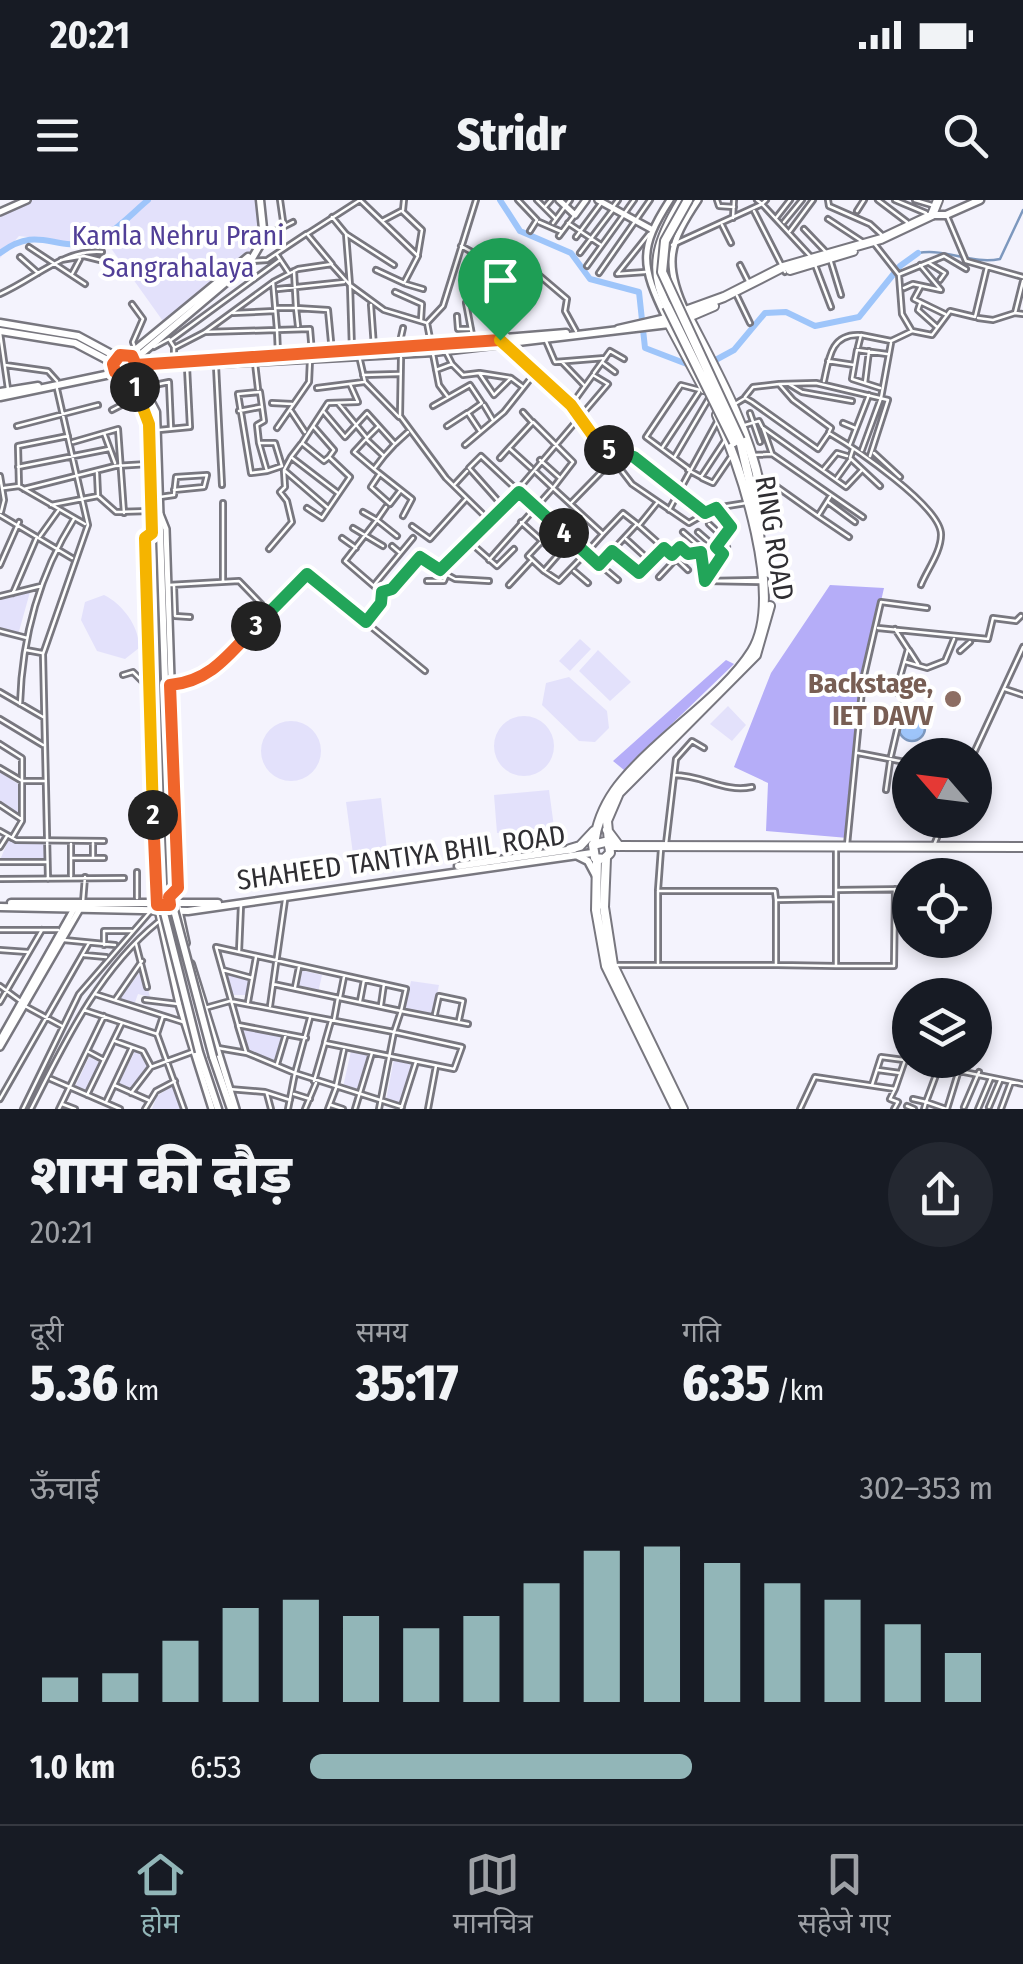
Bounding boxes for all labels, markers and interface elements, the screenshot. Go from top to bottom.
text: 20:21 [50,12,130,58]
icon: menu [30,108,85,163]
text: Stridr [457,108,566,162]
icon: search [938,108,993,163]
park label: Kamla Nehru Prani Sangrahalaya [72,219,284,284]
pin [458,238,543,341]
icon: arrive [473,253,528,308]
pin: 1 [110,362,160,412]
text: 1 [129,370,141,403]
pin: 5 [584,425,634,475]
text: 5 [602,433,616,466]
street label: RING ROAD [748,474,801,603]
pin: 4 [539,508,589,558]
text: 4 [557,516,571,549]
pin: 3 [231,601,281,651]
text: 3 [249,609,263,642]
place label: Backstage, IET DAVV [808,667,934,732]
marker: Backstage, IET DAVV [942,688,964,710]
north arrow [892,738,992,838]
map controls [892,738,992,1078]
pin: 2 [128,790,178,840]
text: 2 [147,798,159,831]
street label: SHAHEED TANTIYA BHIL ROAD [235,818,567,897]
button: locate [892,858,992,958]
button: layers [892,978,992,1078]
text: शाम की दौड़ [30,1142,292,1208]
button: share [888,1142,993,1247]
text: 20:21 [30,1213,93,1251]
text: दूरी [30,1316,64,1349]
text: समय [356,1316,408,1349]
text: गति [682,1316,721,1349]
text: 5.36 [30,1353,118,1413]
text: 35:17 [356,1353,458,1413]
text: 6:35 [682,1353,770,1413]
text: km [118,1374,159,1407]
text: /km [770,1374,824,1407]
text: ऊँचाई [30,1469,99,1507]
text: 302–353 m [859,1469,993,1507]
text: 1.0 km [30,1748,115,1786]
text: 6:53 [190,1748,242,1786]
tab: होम [133,1847,188,1944]
tab: मानचित्र [453,1847,533,1944]
tab: सहेजे गए [798,1847,890,1944]

